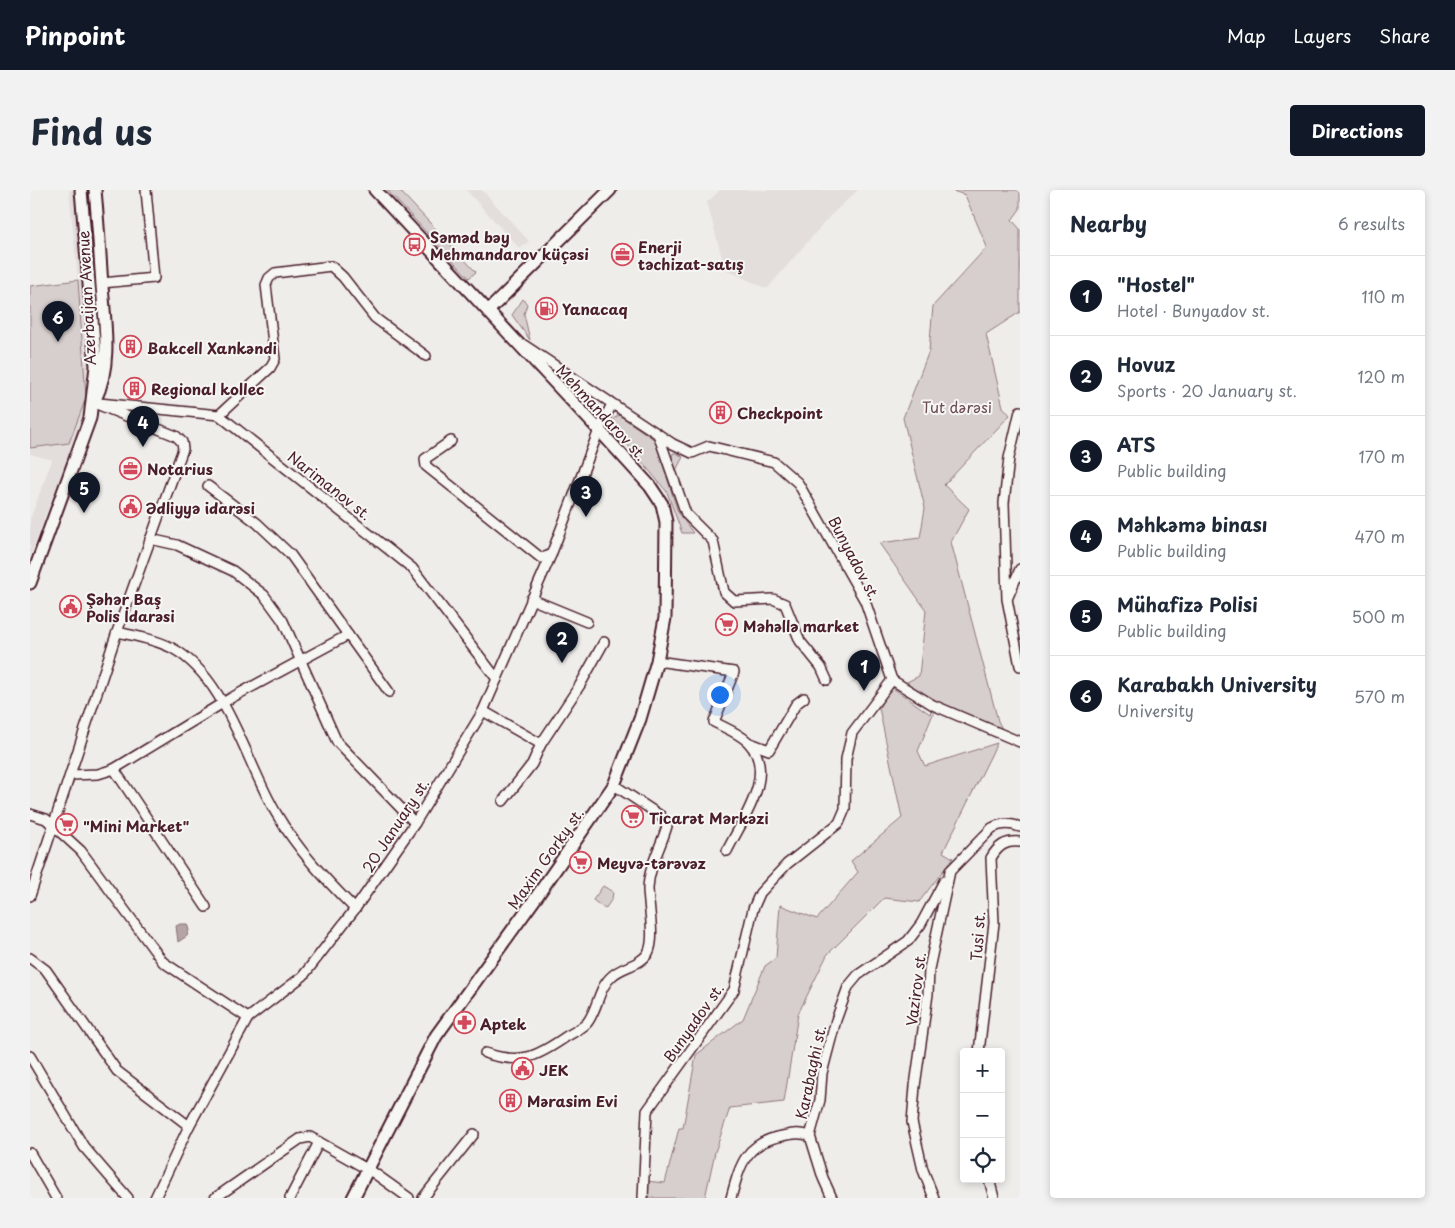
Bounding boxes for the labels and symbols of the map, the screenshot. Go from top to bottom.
place label: Səməd bəy Mehmandarov küçəsi [430,225,589,265]
street label: Azerbaijan Avenue [71,230,101,366]
bus stop icon: Səməd bəy Mehmandarov küçəsi [402,233,426,257]
place label: Enerji təchizat-satış [638,235,744,275]
office icon: Enerji təchizat-satış [610,243,634,267]
fuel station icon: Yanacaq [534,296,558,320]
place label: Yanacaq [562,297,628,320]
pin: 6 [42,301,74,342]
building icon: Bakcell Xankəndi [119,335,143,359]
place label: Bakcell Xankəndi [147,336,277,359]
street label: Mehmandarov st. [551,359,653,465]
building icon: Regional kollec [123,376,147,400]
place label: Regional kollec [151,377,264,400]
park label: Tut dərəsi [922,395,992,418]
building icon: Checkpoint [709,400,733,424]
place label: Checkpoint [737,401,823,424]
pin: 4 [127,406,159,447]
street label: Narimanov st. [283,445,377,525]
office icon: Notarius [119,456,143,480]
place label: Notarius [147,457,213,480]
pin: 5 [68,472,100,513]
pin: 3 [570,476,602,517]
public building icon: Ədliyyə idarəsi [118,495,142,519]
place label: Ədliyyə idarəsi [146,496,255,519]
street label: Bunyadov st. [823,512,887,604]
place label: Şəhər Baş Polis İdarəsi [86,587,175,627]
public building icon: Şəhər Baş Polis İdarəsi [58,595,82,619]
supermarket icon: Məhəllə market [715,613,739,637]
place label: Məhəllə market [743,614,859,637]
pin: 2 [546,622,578,663]
pin: 1 [848,650,880,691]
your location [707,682,733,708]
street label: 20 January st. [356,773,434,877]
street label: Maxim Gorky st. [501,802,589,914]
supermarket icon: Ticarət Mərkəzi [621,805,645,829]
place label: Ticarət Mərkəzi [649,806,769,829]
supermarket icon: "Mini Market" [55,813,79,837]
place label: "Mini Market" [83,814,190,837]
supermarket icon: Meyvə-tərəvəz [569,850,593,874]
place label: Meyvə-tərəvəz [597,851,706,874]
street label: Tusi st. [964,910,990,962]
street label: Vazirov st. [899,951,931,1027]
street label: Bunyadov st. [657,978,729,1066]
pharmacy icon: Aptek [452,1011,476,1035]
place label: Aptek [480,1012,527,1035]
street label: Karabaghi st. [789,1023,831,1121]
public building icon: JEK [511,1057,535,1081]
place label: JEK [539,1058,569,1081]
building icon: Mərasim Evi [499,1088,523,1112]
place label: Mərasim Evi [527,1089,618,1112]

